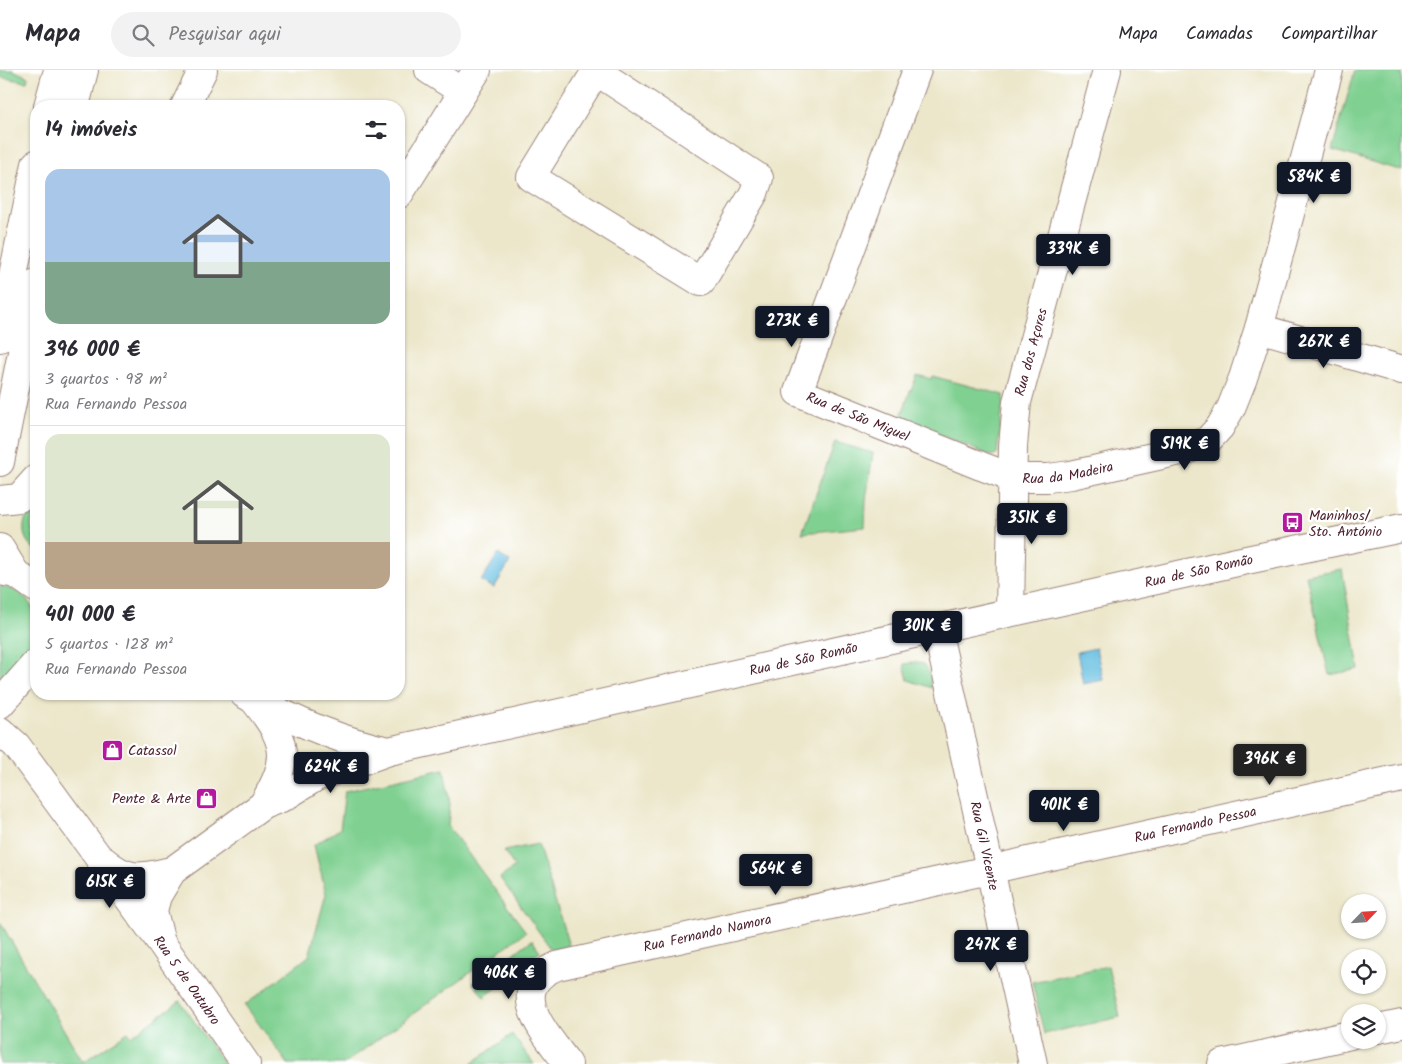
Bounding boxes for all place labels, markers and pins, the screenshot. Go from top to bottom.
pin: 584K € [1273,162,1355,204]
pin: 339K € [1032,234,1114,276]
pin: 273K € [751,306,833,348]
pin: 267K € [1283,326,1365,369]
pin: 519K € [1144,428,1226,471]
pin: 351K € [991,502,1073,545]
place label: Maninhos/ Sto. António [1309,505,1382,543]
bus stop icon: Maninhos/ Sto. António [1281,511,1305,535]
pin: 301K € [886,610,968,653]
shop icon: Catassol [100,738,124,762]
place label: Catassol [128,740,177,762]
pin: 396K € [1229,744,1311,786]
pin: 624K € [290,752,372,794]
shop icon: Pente & Arte [195,786,219,810]
place label: Pente & Arte [112,788,192,810]
pin: 401K € [1023,790,1105,832]
pin: 564K € [735,854,817,896]
pin: 615K € [69,866,151,909]
pin: 247K € [950,930,1032,972]
pin: 406K € [468,958,550,1000]

